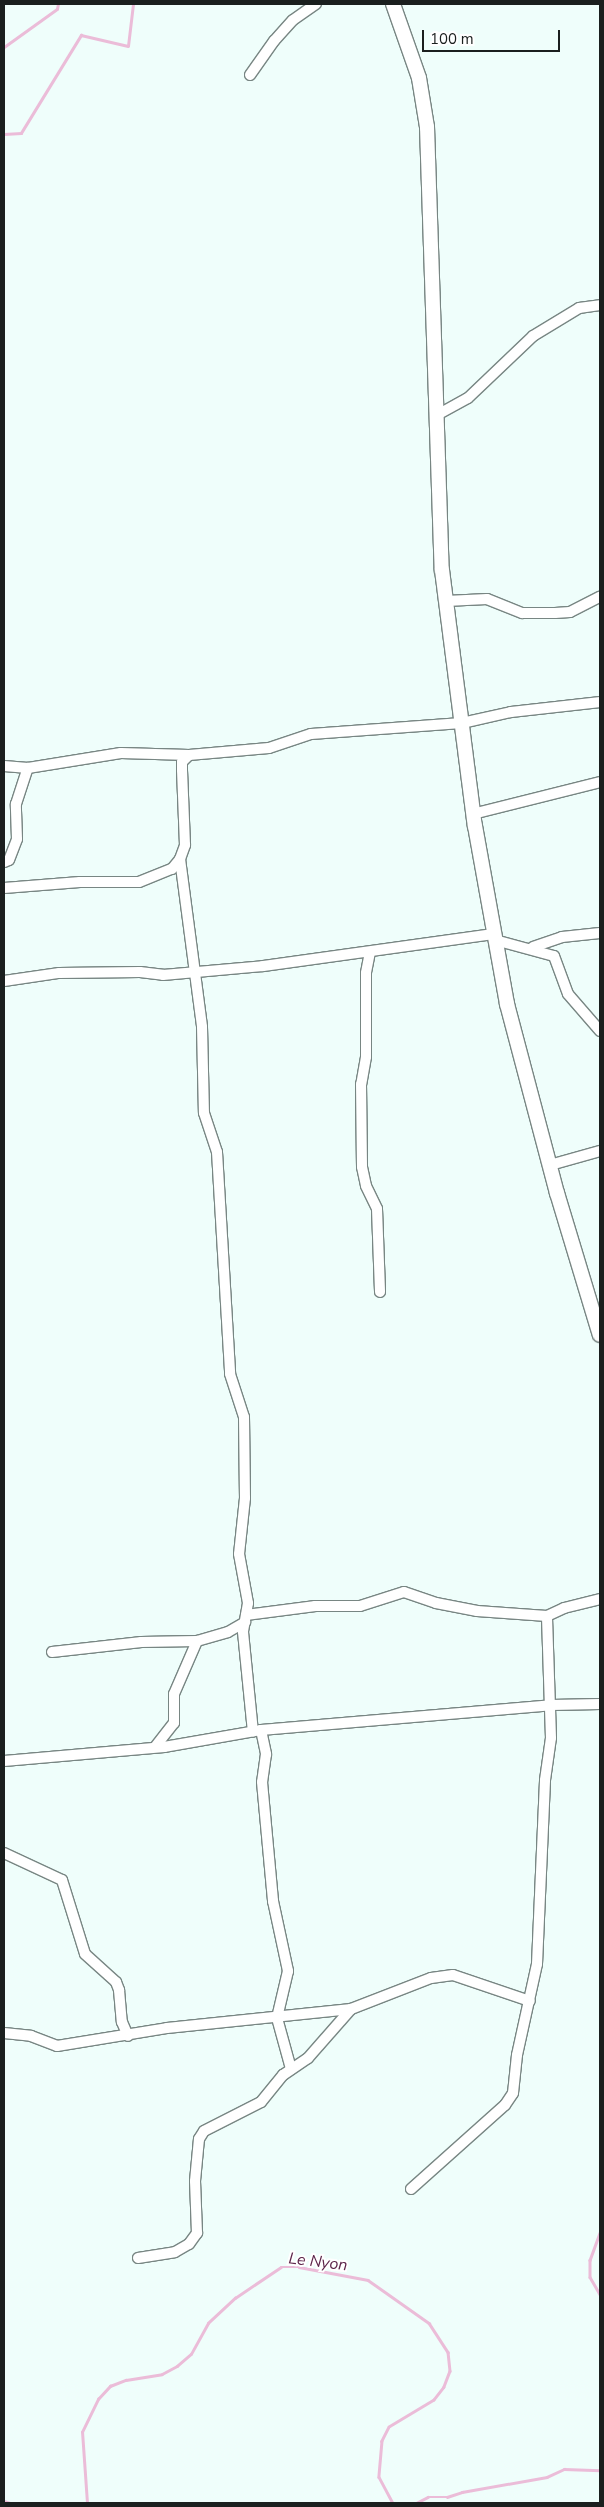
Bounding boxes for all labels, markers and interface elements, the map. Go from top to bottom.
scale bar [424,20,562,52]
text: 100 m [430,29,474,49]
water label: Le Nyon [287,2249,349,2275]

